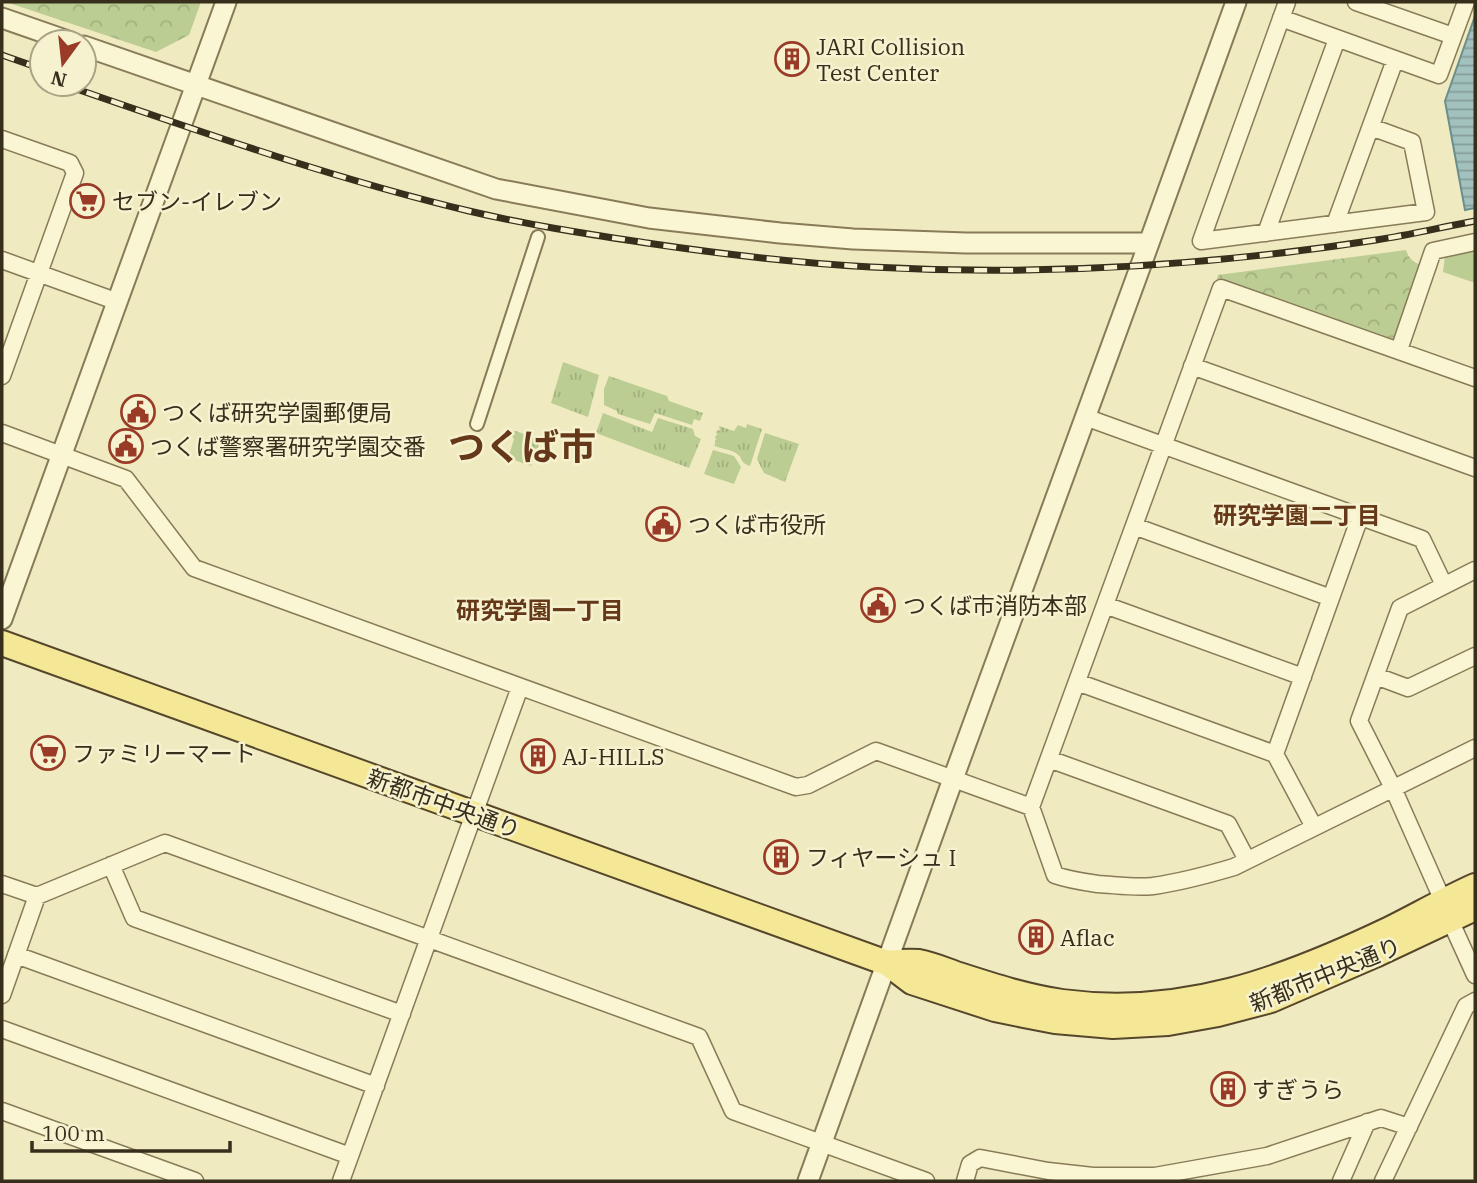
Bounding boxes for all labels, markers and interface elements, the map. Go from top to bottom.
north arrow [28,28,98,98]
place label: JARI Collision Test Center [816,31,965,87]
building icon: JARI Collision Test Center [773,40,811,78]
text: N [48,66,69,93]
supermarket icon: セブン-イレブン [68,182,106,220]
place label: セブン-イレブン [112,186,282,216]
public building icon: つくば研究学園郵便局 [119,393,157,431]
place label: つくば研究学園郵便局 [162,397,392,427]
district label: つくば市 [448,422,596,470]
public building icon: つくば警察署研究学園交番 [107,427,145,465]
place label: つくば警察署研究学園交番 [150,431,426,461]
district label: 研究学園二丁目 [1213,499,1381,531]
public building icon: つくば市役所 [644,505,682,543]
place label: つくば市役所 [688,509,826,539]
public building icon: つくば市消防本部 [859,586,897,624]
place label: つくば市消防本部 [903,590,1087,620]
district label: 研究学園一丁目 [456,594,624,626]
supermarket icon: ファミリーマート [29,734,67,772]
building icon: AJ-HILLS [519,737,557,775]
place label: ファミリーマート [72,738,256,768]
place label: AJ-HILLS [562,741,665,771]
street label: 新都市中央通り [363,761,525,845]
building icon: フィヤーシュ I [762,838,800,876]
place label: フィヤーシュ I [806,842,956,872]
building icon: Aflac [1017,918,1055,956]
place label: Aflac [1060,922,1115,952]
street label: 新都市中央通り [1245,930,1405,1018]
building icon: すぎうら [1209,1070,1247,1108]
place label: すぎうら [1252,1074,1344,1104]
scale bar [32,1110,229,1154]
text: 100 m [42,1119,105,1147]

